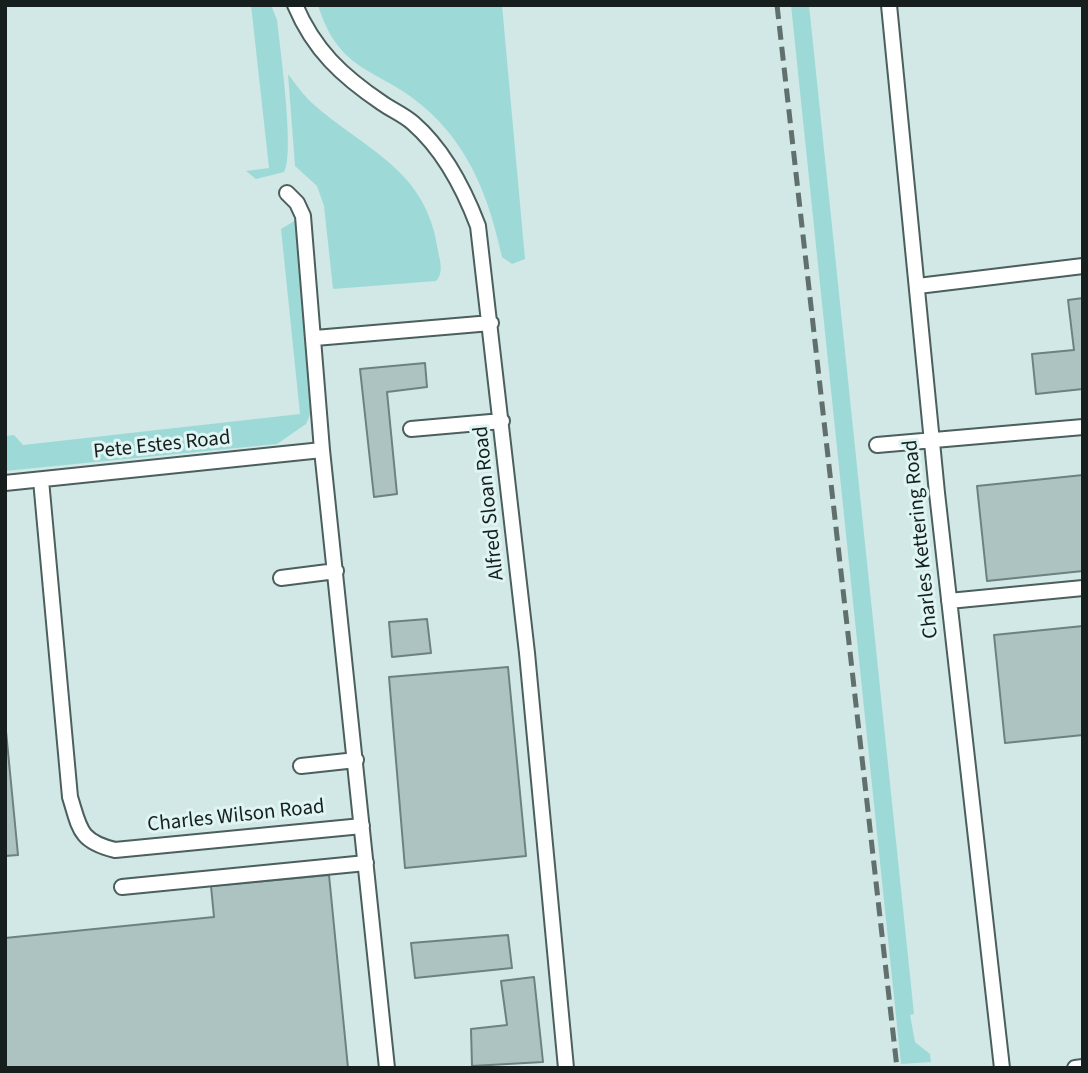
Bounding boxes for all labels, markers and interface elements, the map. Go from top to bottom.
street label: Alfred Sloan Road [469,424,511,582]
street label: Pete Estes Road [92,426,232,466]
street label: Charles Kettering Road [899,438,945,640]
street label: Charles Wilson Road [146,795,326,839]

